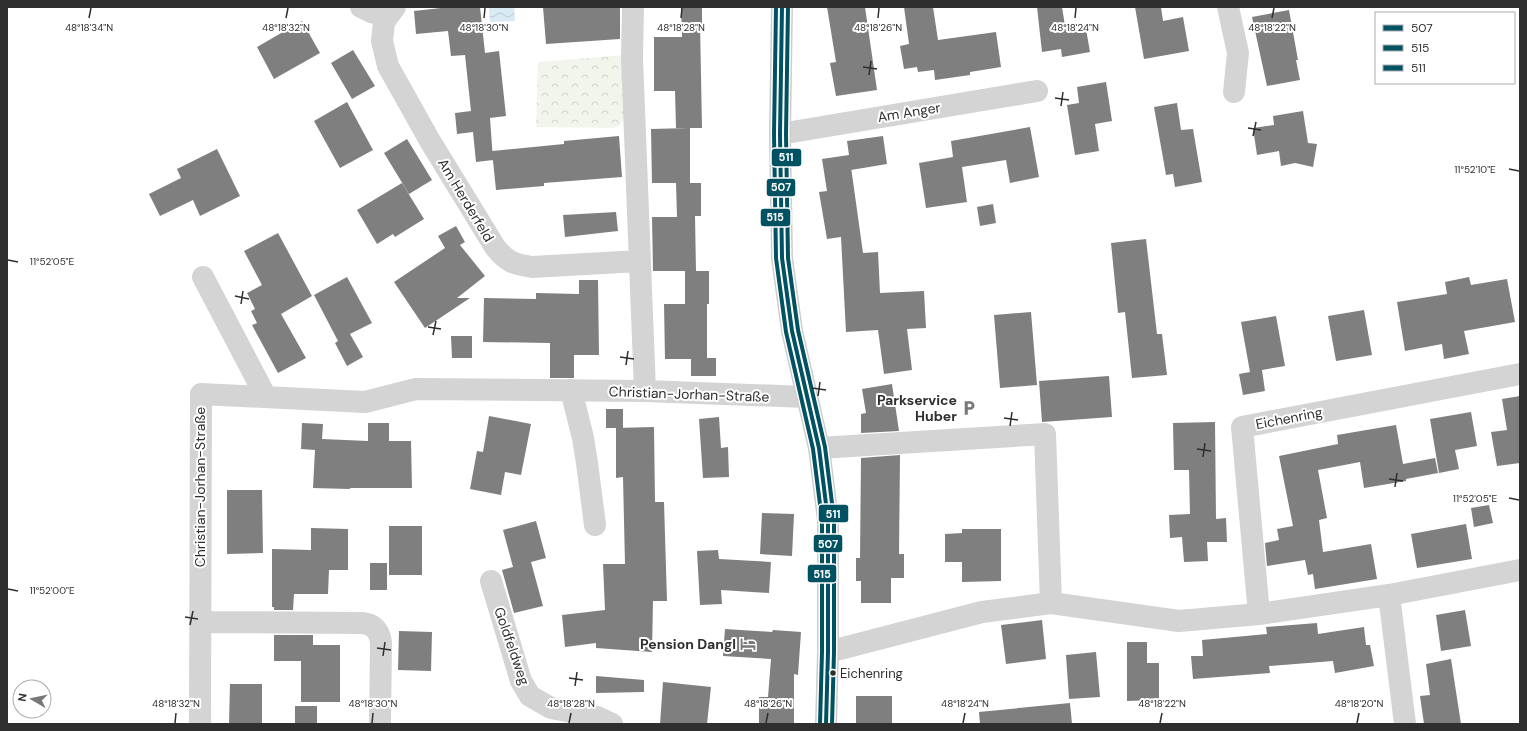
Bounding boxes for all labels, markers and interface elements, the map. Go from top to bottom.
legend [1375,12,1515,84]
text: 507 [1411,20,1433,36]
text: 48°18'34"N [65,21,113,34]
text: 48°18'32"N [262,21,310,34]
text: 48°18'30"N [460,21,509,34]
text: 48°18'28"N [657,21,705,34]
text: 48°18'26"N [854,21,902,34]
text: 48°18'24"N [1051,21,1099,34]
text: 48°18'22"N [1248,21,1296,34]
text: 515 [1411,40,1429,56]
text: 511 [1411,60,1426,76]
street label: Am Anger [876,98,942,126]
line badge: 511 [771,148,802,167]
text: 511 [779,150,793,164]
street label: Am Herderfeld [434,155,498,245]
text: 11°52'10"E [1454,163,1496,176]
line badge: 507 [766,178,796,197]
text: 507 [771,180,791,194]
line badge: 515 [760,208,791,227]
text: 515 [766,210,784,224]
text: 11°52'05"E [30,255,74,268]
street label: Christian-Jorhan-Straße [608,382,770,406]
place label: Parkservice Huber [877,391,957,425]
parking icon: Parkservice Huber [960,399,978,417]
street label: Eichenring [1254,403,1324,433]
street label: Christian-Jorhan-Straße [191,407,209,567]
text: 11°52'05"E [1453,492,1497,505]
line badge: 511 [818,504,849,523]
text: 511 [826,507,840,521]
line badge: 507 [813,534,843,553]
text: 507 [818,537,838,551]
line badge: 515 [807,564,837,583]
text: 515 [813,567,831,581]
text: 11°52'00"E [29,584,75,597]
street label: Goldfeldweg [490,605,534,688]
place label: Pension Dangl [640,635,736,653]
hotel icon: Pension Dangl [739,635,757,653]
place label: Eichenring [840,665,903,682]
marker: Eichenring [828,668,838,678]
north arrow [12,679,52,719]
text: N [15,692,30,702]
text: 48°18'32"N [152,697,200,710]
text: 48°18'30"N [349,697,398,710]
text: 48°18'28"N [547,697,595,710]
text: 48°18'26"N [744,697,792,710]
text: 48°18'24"N [941,697,989,710]
text: 48°18'22"N [1138,697,1186,710]
text: 48°18'20"N [1335,697,1383,710]

